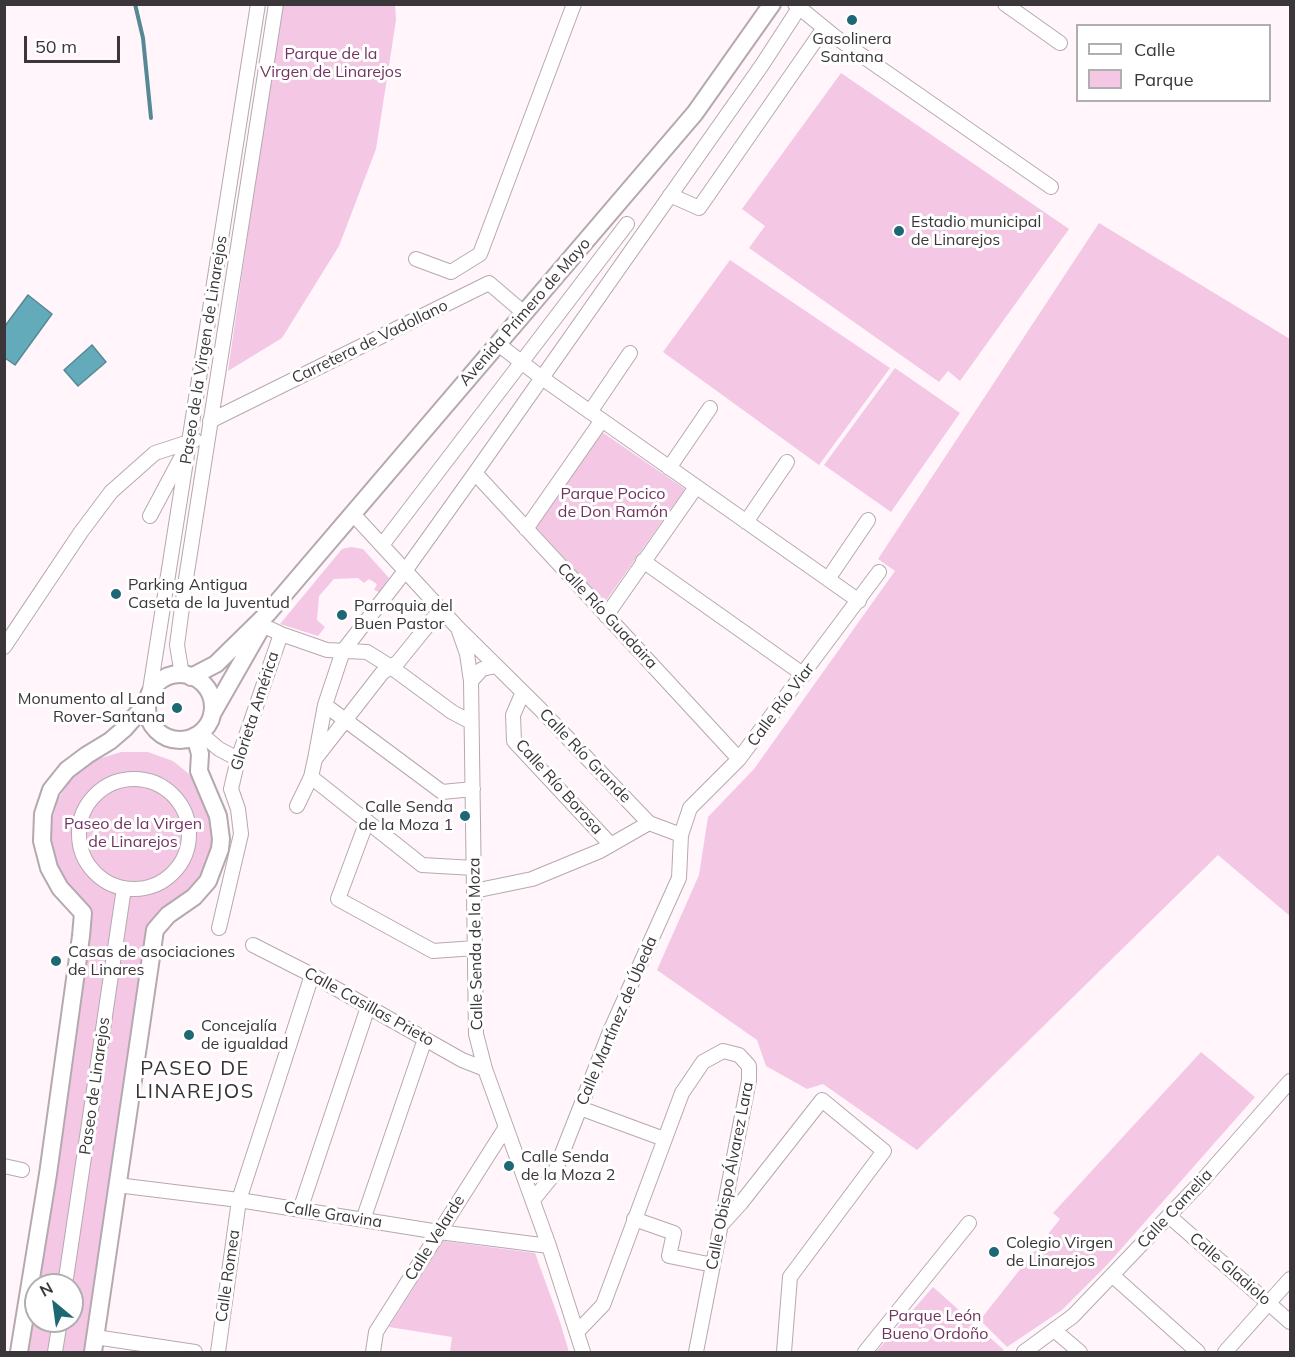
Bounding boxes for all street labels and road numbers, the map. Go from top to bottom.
street label: Paseo de la Virgen de Linarejos [176,234,232,466]
street label: Avenida Primero de Mayo [455,234,595,390]
street label: Carretera de Vadollano [289,296,451,388]
street label: Calle Río Guadaira [553,559,661,673]
street label: Glorieta América [227,649,283,773]
street label: Calle Río Viar [743,660,819,750]
street label: Calle Río Grande [535,705,635,807]
street label: Calle Río Borosa [511,735,607,839]
street label: Calle Senda de la Moza [465,857,487,1031]
street label: Calle Martínez de Úbeda [573,934,661,1108]
street label: Calle Casillas Prieto [301,963,437,1051]
street label: Paseo de Linarejos [76,1016,114,1156]
street label: Calle Obispo Álvarez Lara [702,1080,758,1272]
street label: Calle Camelia [1134,1166,1216,1252]
street label: Calle Velarde [401,1192,469,1284]
street label: Calle Gravina [283,1198,383,1232]
street label: Calle Romea [212,1229,244,1323]
street label: Calle Gladiolo [1185,1229,1275,1309]

